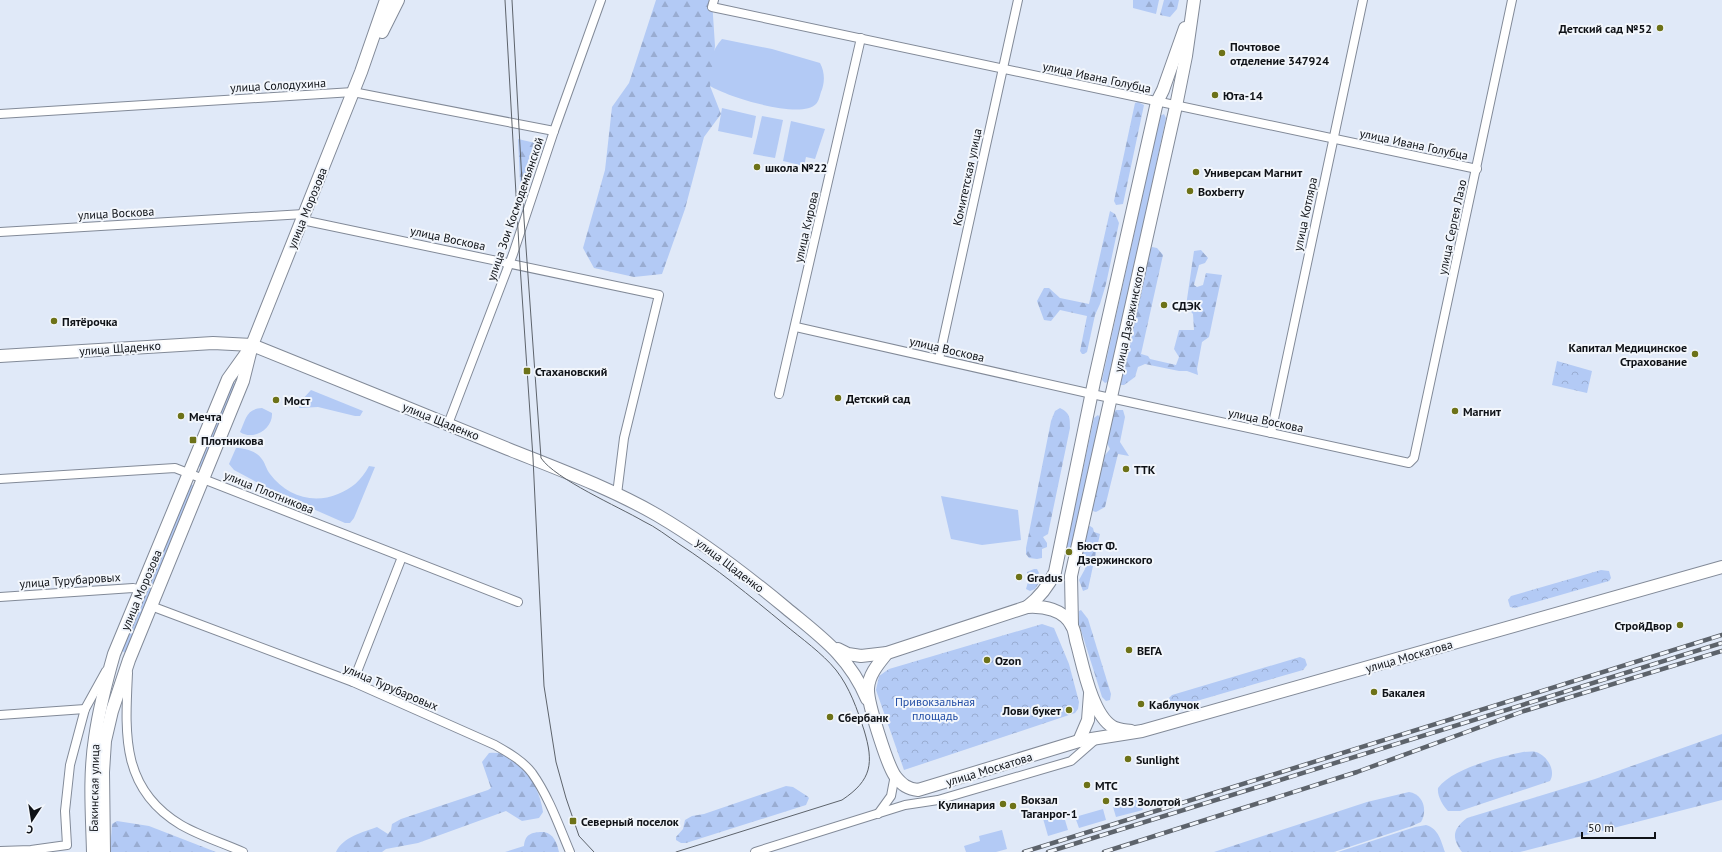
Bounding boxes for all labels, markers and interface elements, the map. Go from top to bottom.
place label: Детский сад №52 [1559,21,1652,36]
marker: Детский сад №52 [1655,23,1665,33]
place label: Почтовое отделение 347924 [1230,39,1329,68]
marker: Почтовое отделение 347924 [1217,48,1227,58]
street label: улица Ивана Голубца [1041,58,1153,96]
street label: улица Солодухина [230,75,326,95]
place label: Юта-14 [1223,88,1263,103]
marker: Юта-14 [1210,90,1220,100]
street label: улица Ивана Голубца [1358,125,1470,163]
street label: Комитетская улица [949,127,985,227]
street label: улица Зои Космодемьянской [483,135,547,283]
place label: школа №22 [765,160,827,175]
marker: школа №22 [752,162,762,172]
street label: улица Морозова [284,165,330,251]
place label: Универсам Магнит [1203,165,1302,180]
marker: Универсам Магнит [1191,167,1201,177]
street label: улица Котляра [1290,176,1320,252]
street label: улица Сергея Лазо [1435,178,1469,276]
place label: Boxberry [1198,184,1245,199]
marker: Boxberry [1185,186,1195,196]
street label: улица Кирова [791,190,821,264]
street label: улица Воскова [77,204,155,222]
street label: улица Воскова [409,223,487,253]
street label: улица Дзержинского [1110,264,1148,374]
place label: СДЭК [1172,298,1202,313]
marker: СДЭК [1159,300,1169,310]
place label: Пятёрочка [62,314,118,329]
marker: Пятёрочка [49,316,59,326]
street label: улица Воскова [908,333,986,365]
street label: улица Щаденко [79,338,161,358]
place label: Капитал Медицинское Страхование [1568,340,1687,369]
marker: Капитал Медицинское Страхование [1690,349,1700,359]
place label: Стахановский [535,364,607,379]
marker: Стахановский [522,366,532,376]
place label: Детский сад [846,391,910,406]
place label: Мост [284,393,310,408]
marker: Детский сад [833,393,843,403]
marker: Мост [271,395,281,405]
street label: улица Щаденко [400,399,482,443]
place label: Магнит [1463,404,1501,419]
street label: улица Воскова [1227,405,1305,435]
marker: Магнит [1450,406,1460,416]
place label: Мечта [189,409,222,424]
marker: Мечта [176,411,186,421]
place label: Плотникова [201,433,263,448]
marker: Плотникова [188,435,198,445]
place label: ТТК [1134,462,1156,477]
marker: ТТК [1121,464,1131,474]
street label: улица Плотникова [222,467,316,517]
street label: улица Щаденко [693,534,767,596]
place label: Бюст Ф. Дзержинского [1077,538,1153,567]
street label: улица Морозова [117,547,165,633]
marker: Бюст Ф. Дзержинского [1064,547,1074,557]
street label: улица Турубаровых [19,569,121,591]
place label: Gradus [1027,570,1062,585]
marker: Gradus [1014,572,1024,582]
place label: СтройДвор [1614,618,1673,633]
marker: СтройДвор [1675,620,1685,630]
street label: улица Москатова [1364,636,1454,676]
place label: ВЕГА [1137,643,1163,658]
marker: ВЕГА [1124,645,1134,655]
place label: Ozon [995,653,1021,668]
marker: Ozon [982,655,992,665]
street label: улица Турубаровых [341,660,441,714]
place label: Бакалея [1382,685,1425,700]
marker: Бакалея [1369,687,1379,697]
park label: Привокзальная площадь [895,694,975,723]
place label: Каблучок [1149,697,1199,712]
marker: Каблучок [1136,699,1146,709]
place label: Лови букет [1002,703,1061,718]
marker: Лови букет [1064,705,1074,715]
place label: Сбербанк [838,710,889,725]
marker: Сбербанк [825,712,835,722]
street label: Бакинская улица [86,744,102,832]
street label: улица Москатова [944,749,1034,789]
place label: Sunlight [1136,752,1180,767]
marker: Sunlight [1123,754,1133,764]
place label: МТС [1095,778,1118,793]
marker: МТС [1082,780,1092,790]
place label: Вокзал Таганрог-1 [1021,792,1078,821]
place label: 585 Золотой [1114,794,1181,809]
marker: 585 Золотой [1101,796,1111,806]
place label: Кулинария [938,797,995,812]
marker: Кулинария [998,799,1008,809]
north arrow [12,800,52,840]
marker: Вокзал Таганрог-1 [1008,801,1018,811]
place label: Северный поселок [581,814,679,829]
scale bar [1582,814,1655,840]
marker: Северный поселок [568,816,578,826]
text: 50 m [1588,820,1614,835]
text: С [25,822,34,837]

